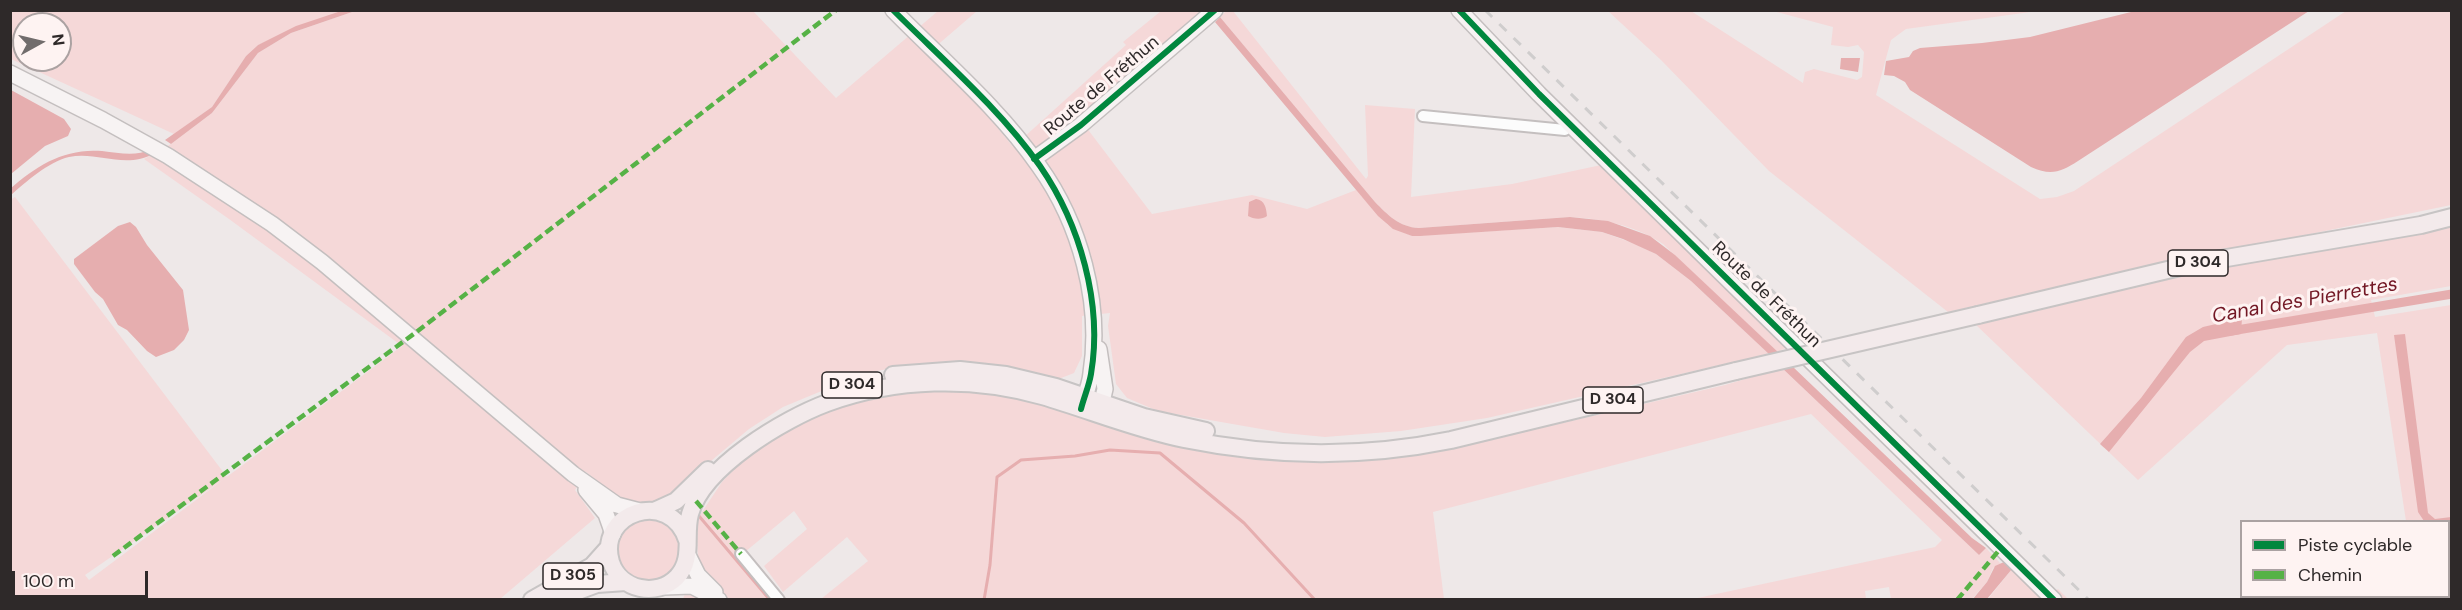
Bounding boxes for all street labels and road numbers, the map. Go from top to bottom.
street label: Route de Fréthun [1040,32,1164,140]
street label: Route de Fréthun [1707,238,1825,352]
road number: D 304 [2168,250,2228,276]
road number: D 304 [822,372,882,398]
road number: D 304 [1583,387,1643,413]
road number: D 305 [543,563,603,589]

